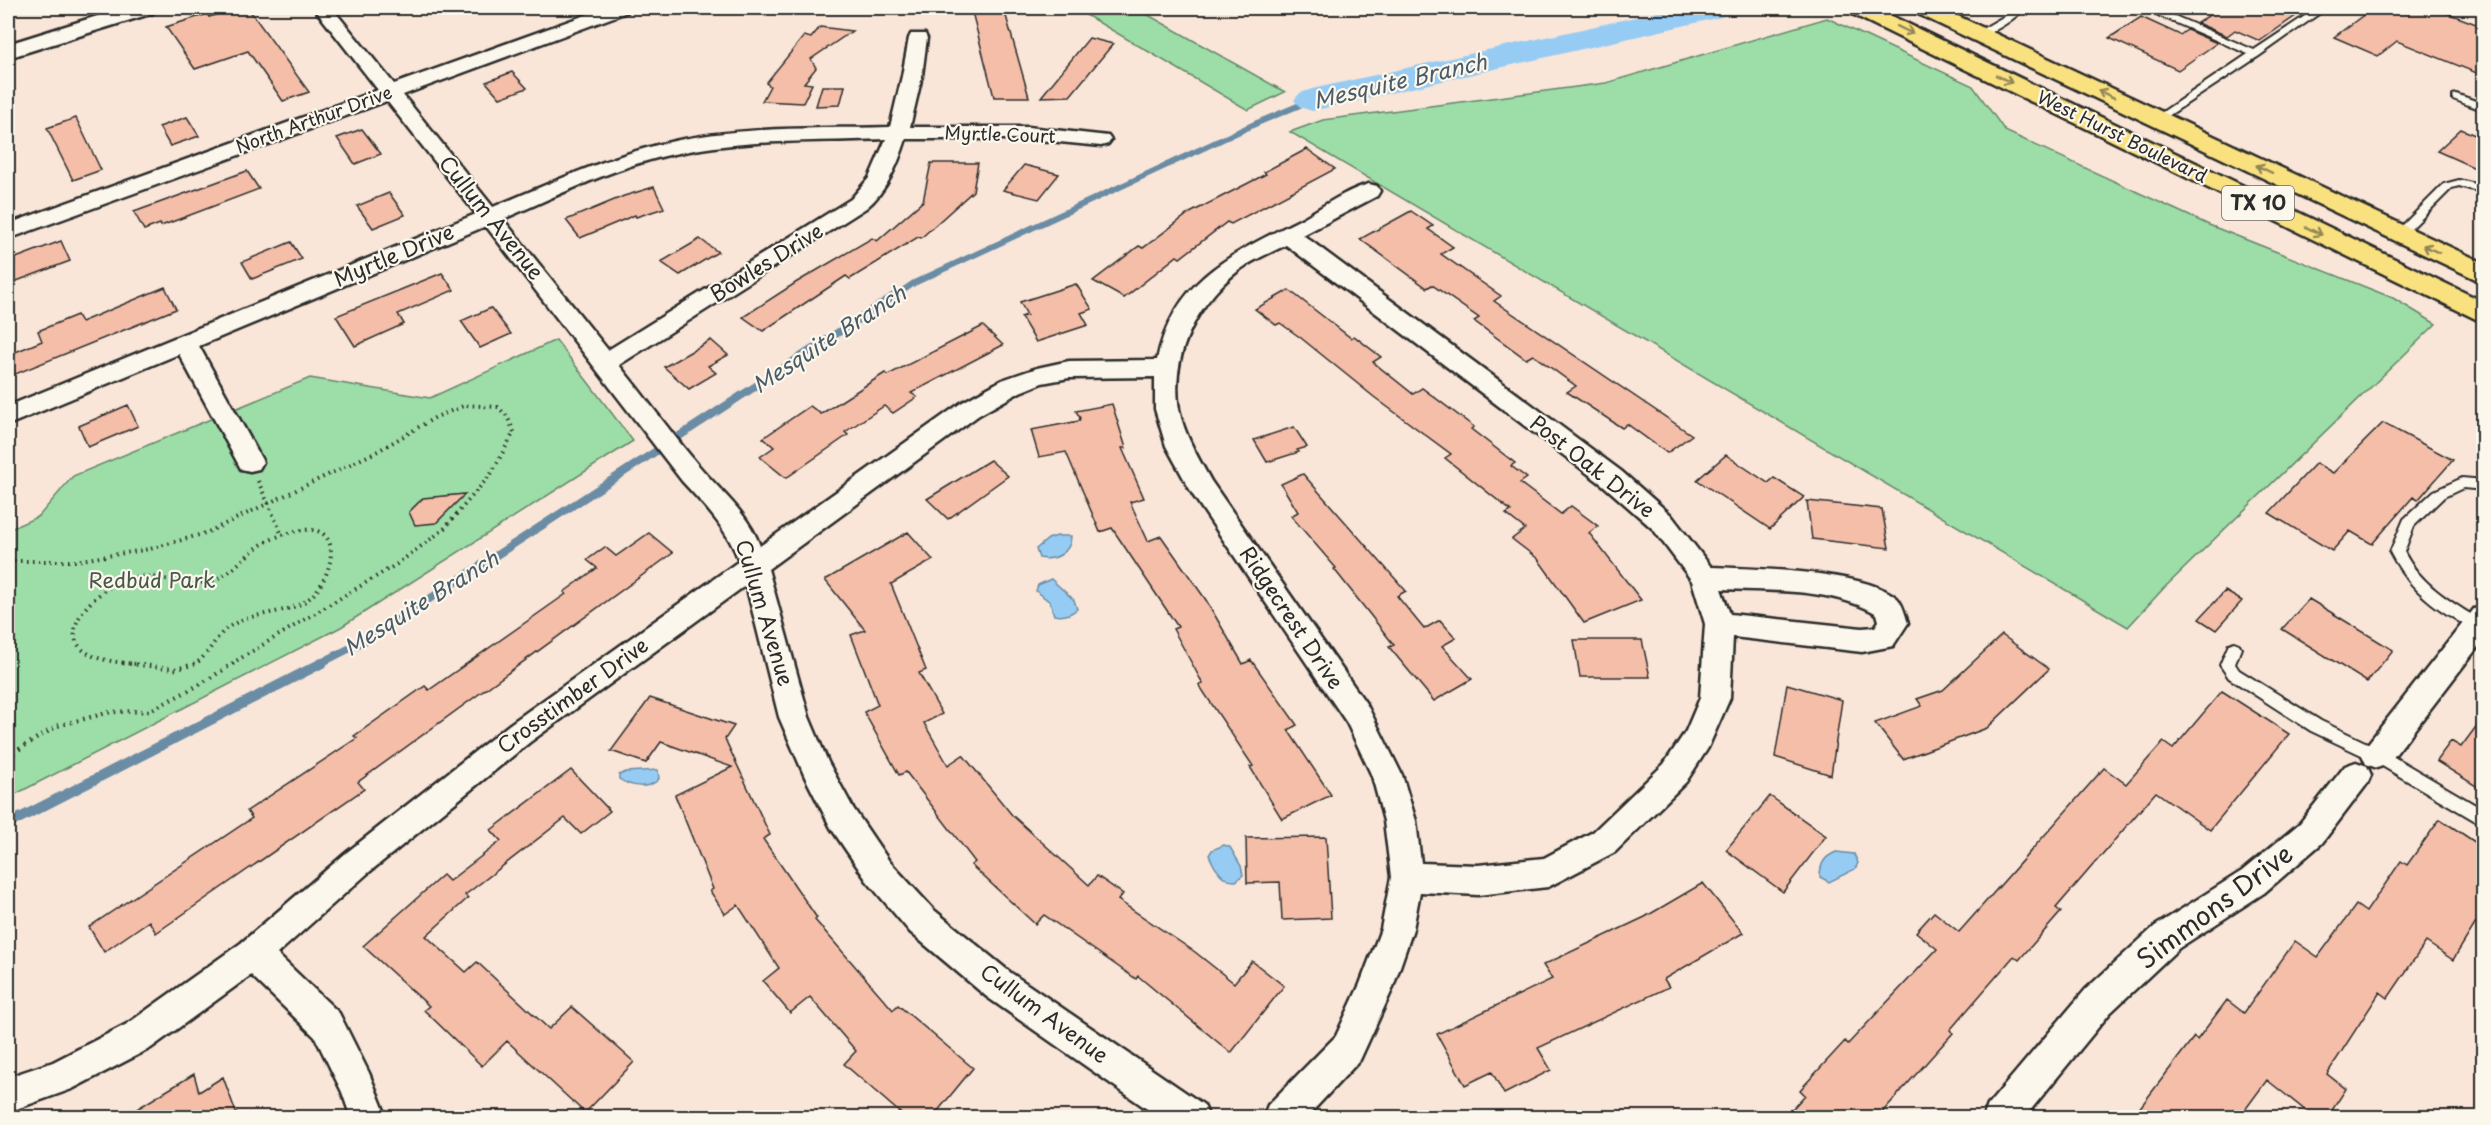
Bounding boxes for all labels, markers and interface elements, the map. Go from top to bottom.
one-way arrow [1895,25,1913,37]
water label: Mesquite Branch [1310,43,1491,116]
one-way arrow [1994,73,2012,85]
street label: North Arthur Drive [232,78,395,159]
street label: West Hurst Boulevard [2033,83,2212,189]
one-way arrow [2098,88,2116,100]
street label: Myrtle Court [944,118,1056,149]
street label: Cullum Avenue [432,148,553,286]
one-way arrow [2255,163,2273,175]
road number: TX 10 [2222,186,2294,220]
street label: Bowles Drive [703,214,829,309]
street label: Myrtle Drive [328,215,458,294]
one-way arrow [2304,225,2322,237]
one-way arrow [2422,242,2440,254]
water label: Mesquite Branch [745,275,912,400]
street label: Post Oak Drive [1524,406,1663,525]
street label: Cullum Avenue [728,535,803,690]
street label: Ridgecrest Drive [1233,539,1352,695]
water label: Mesquite Branch [336,540,505,663]
park label: Redbud Park [89,563,216,595]
street label: Crosstimber Drive [489,628,654,760]
street label: Simmons Drive [2128,834,2300,978]
street label: Cullum Avenue [974,955,1116,1070]

